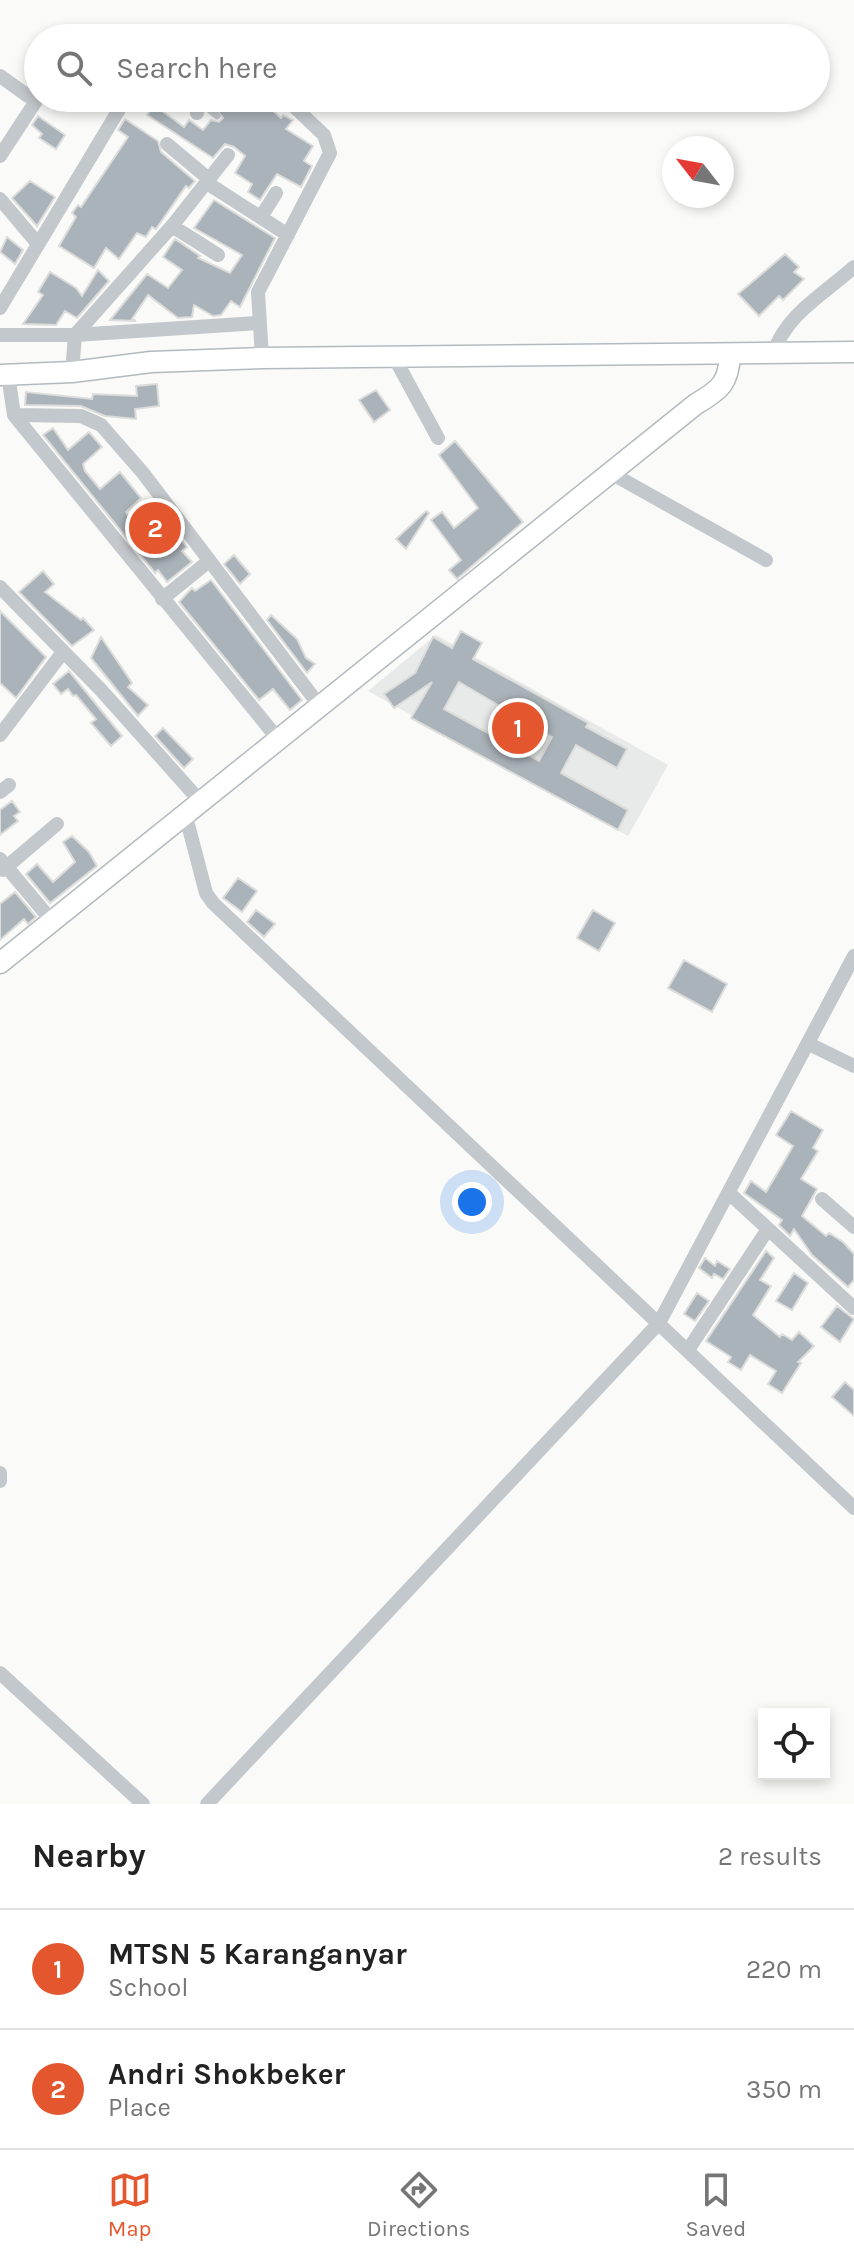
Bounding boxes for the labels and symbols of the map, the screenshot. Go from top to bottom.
north arrow [662,136,734,208]
pin: 2 [129,498,181,558]
pin: 1 [492,698,544,758]
your location [452,1182,492,1222]

